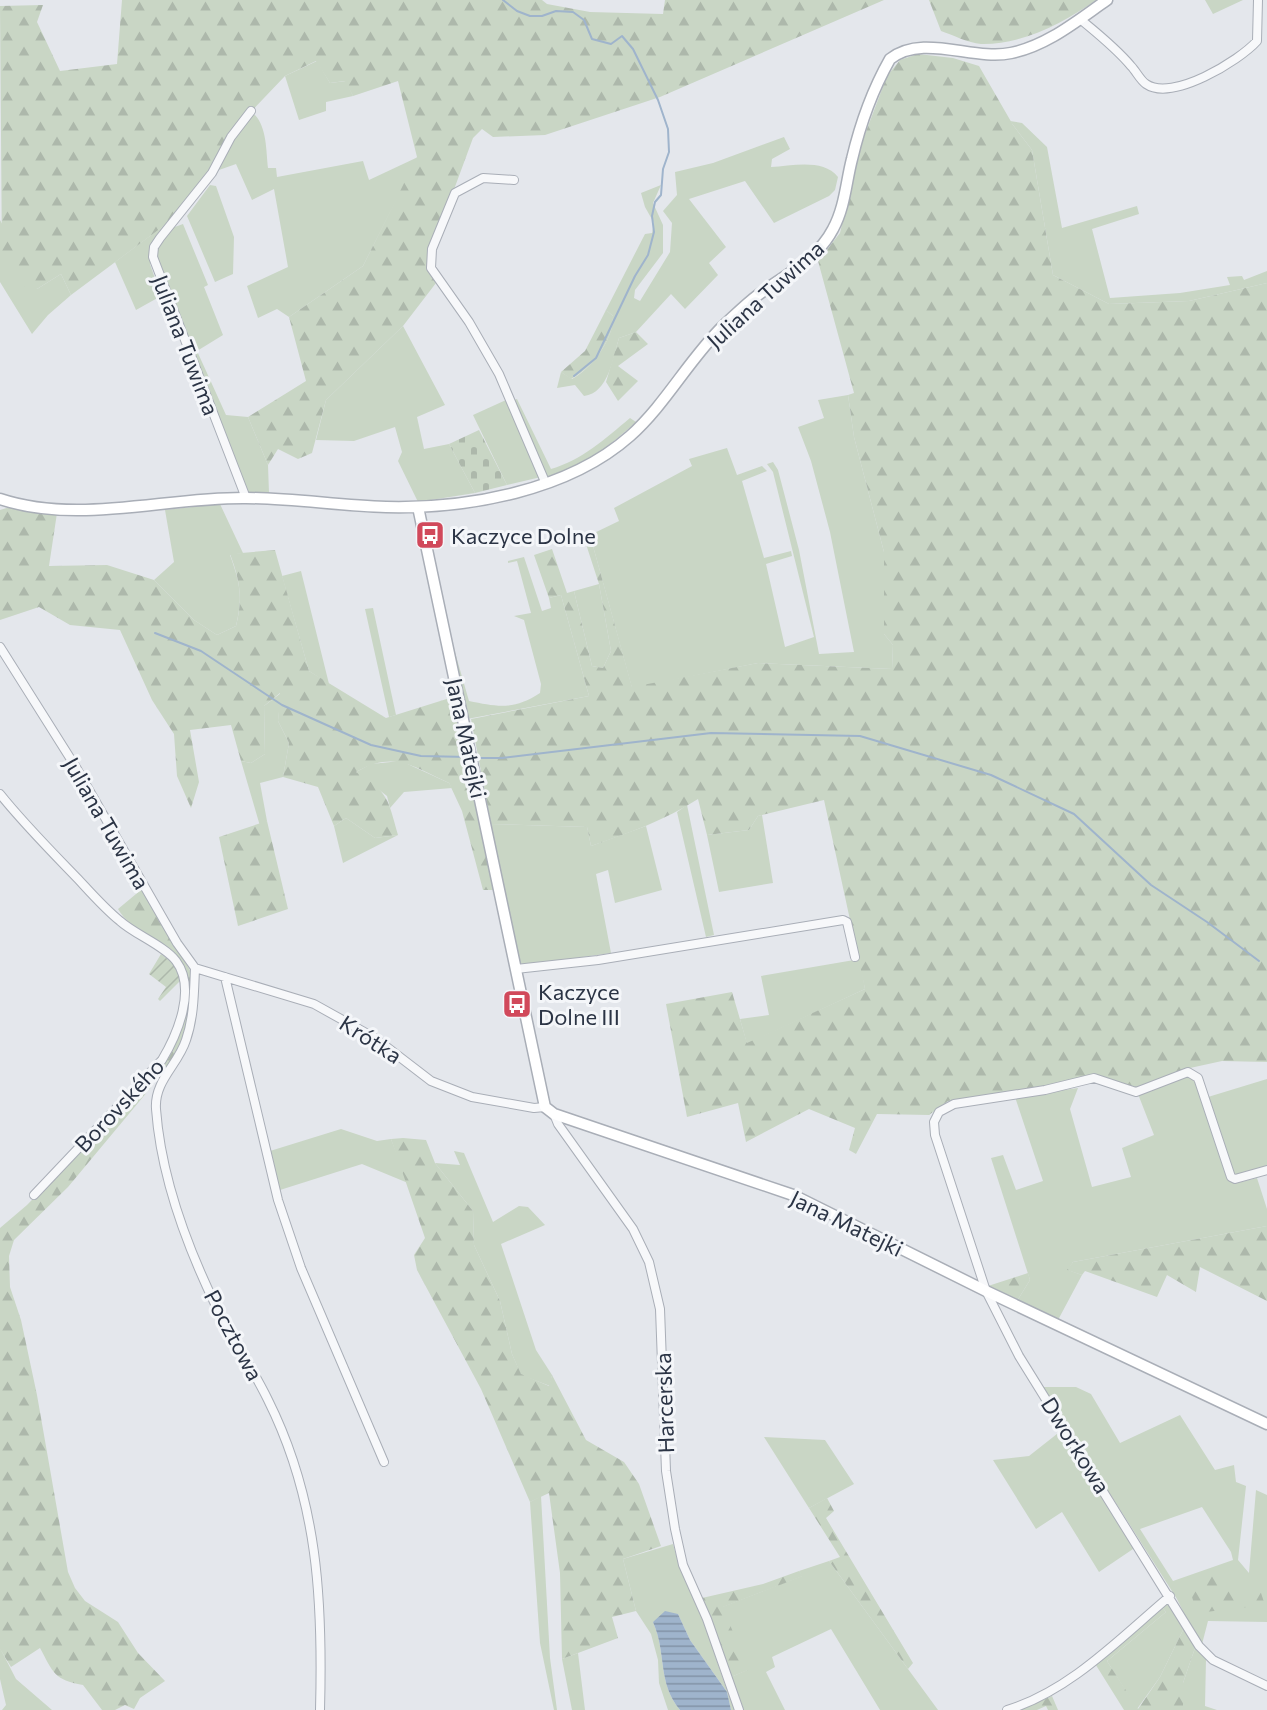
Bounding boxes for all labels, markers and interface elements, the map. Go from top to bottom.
street label: Juliana Tuwima [701,234,829,354]
street label: Juliana Tuwima [147,271,225,419]
bus stop icon: Kaczyce Dolne [414,519,446,551]
place label: Kaczyce Dolne [451,522,596,549]
street label: Jana Matejki [441,675,493,801]
street label: Juliana Tuwima [58,752,156,894]
place label: Kaczyce Dolne III [538,978,620,1030]
bus stop icon: Kaczyce Dolne III [501,988,533,1020]
street label: Krótka [335,1009,407,1069]
street label: Borovského [69,1052,169,1158]
street label: Jana Matejki [786,1184,908,1262]
street label: Pocztowa [199,1285,269,1385]
street label: Harcerska [649,1352,679,1454]
street label: Dworkowa [1036,1392,1116,1498]

